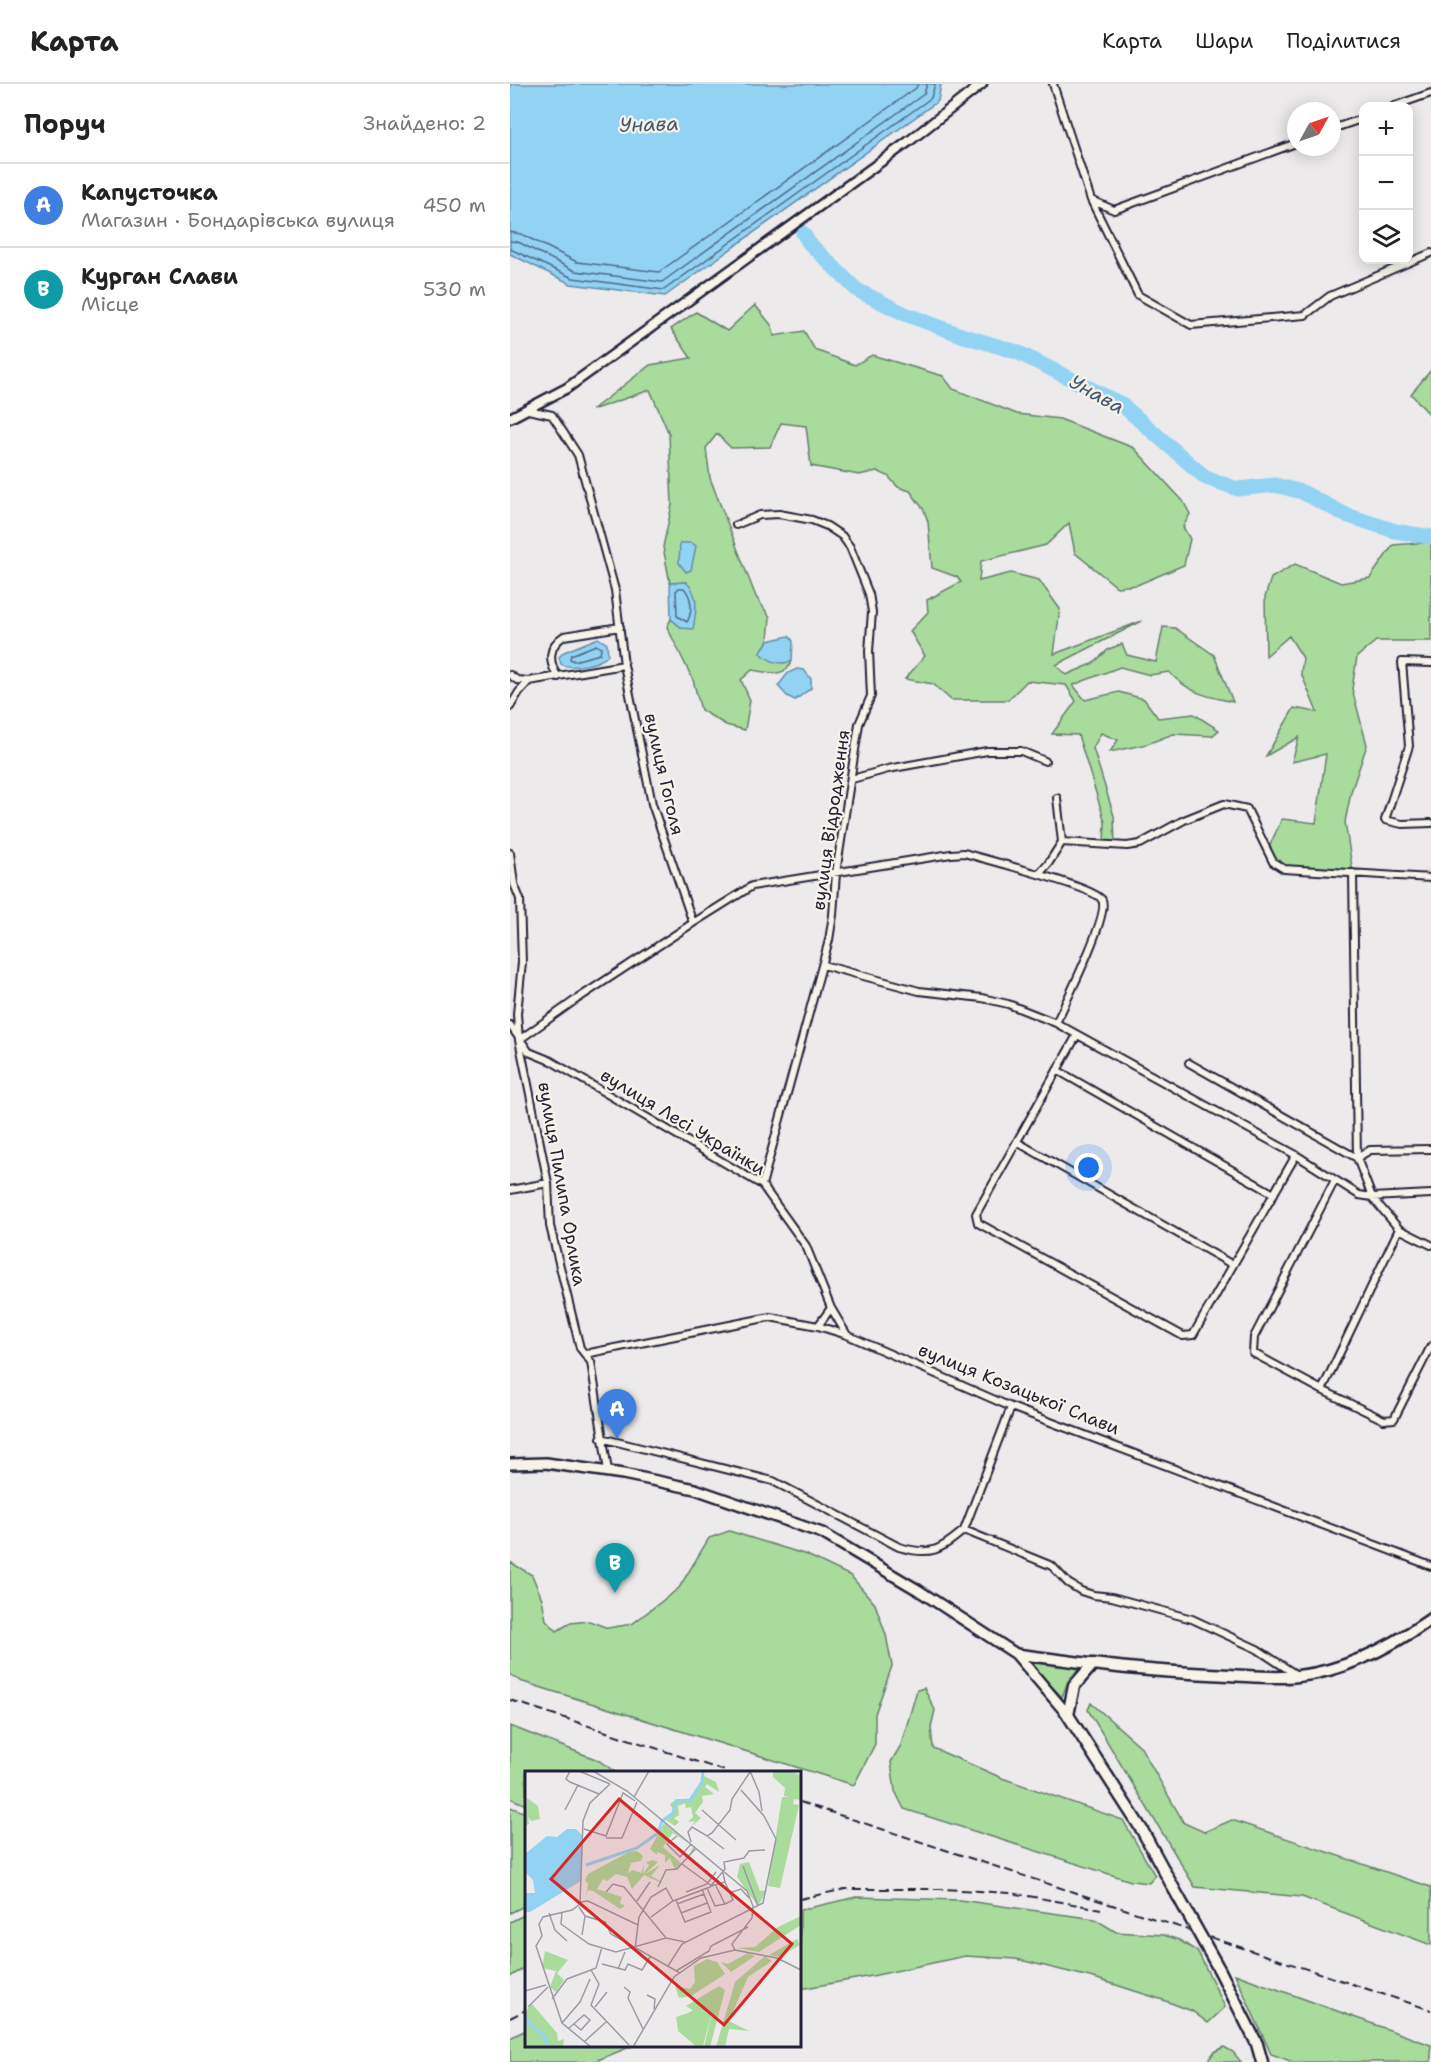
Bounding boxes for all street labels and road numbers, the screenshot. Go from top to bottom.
street label: вулиця Гоголя [638,711,690,837]
street label: вулиця Відродження [806,728,856,912]
street label: вулиця Лесі Українки [596,1063,770,1181]
street label: вулиця Пилипа Орлика [532,1080,592,1288]
street label: вулиця Козацької Слави [915,1338,1123,1440]

